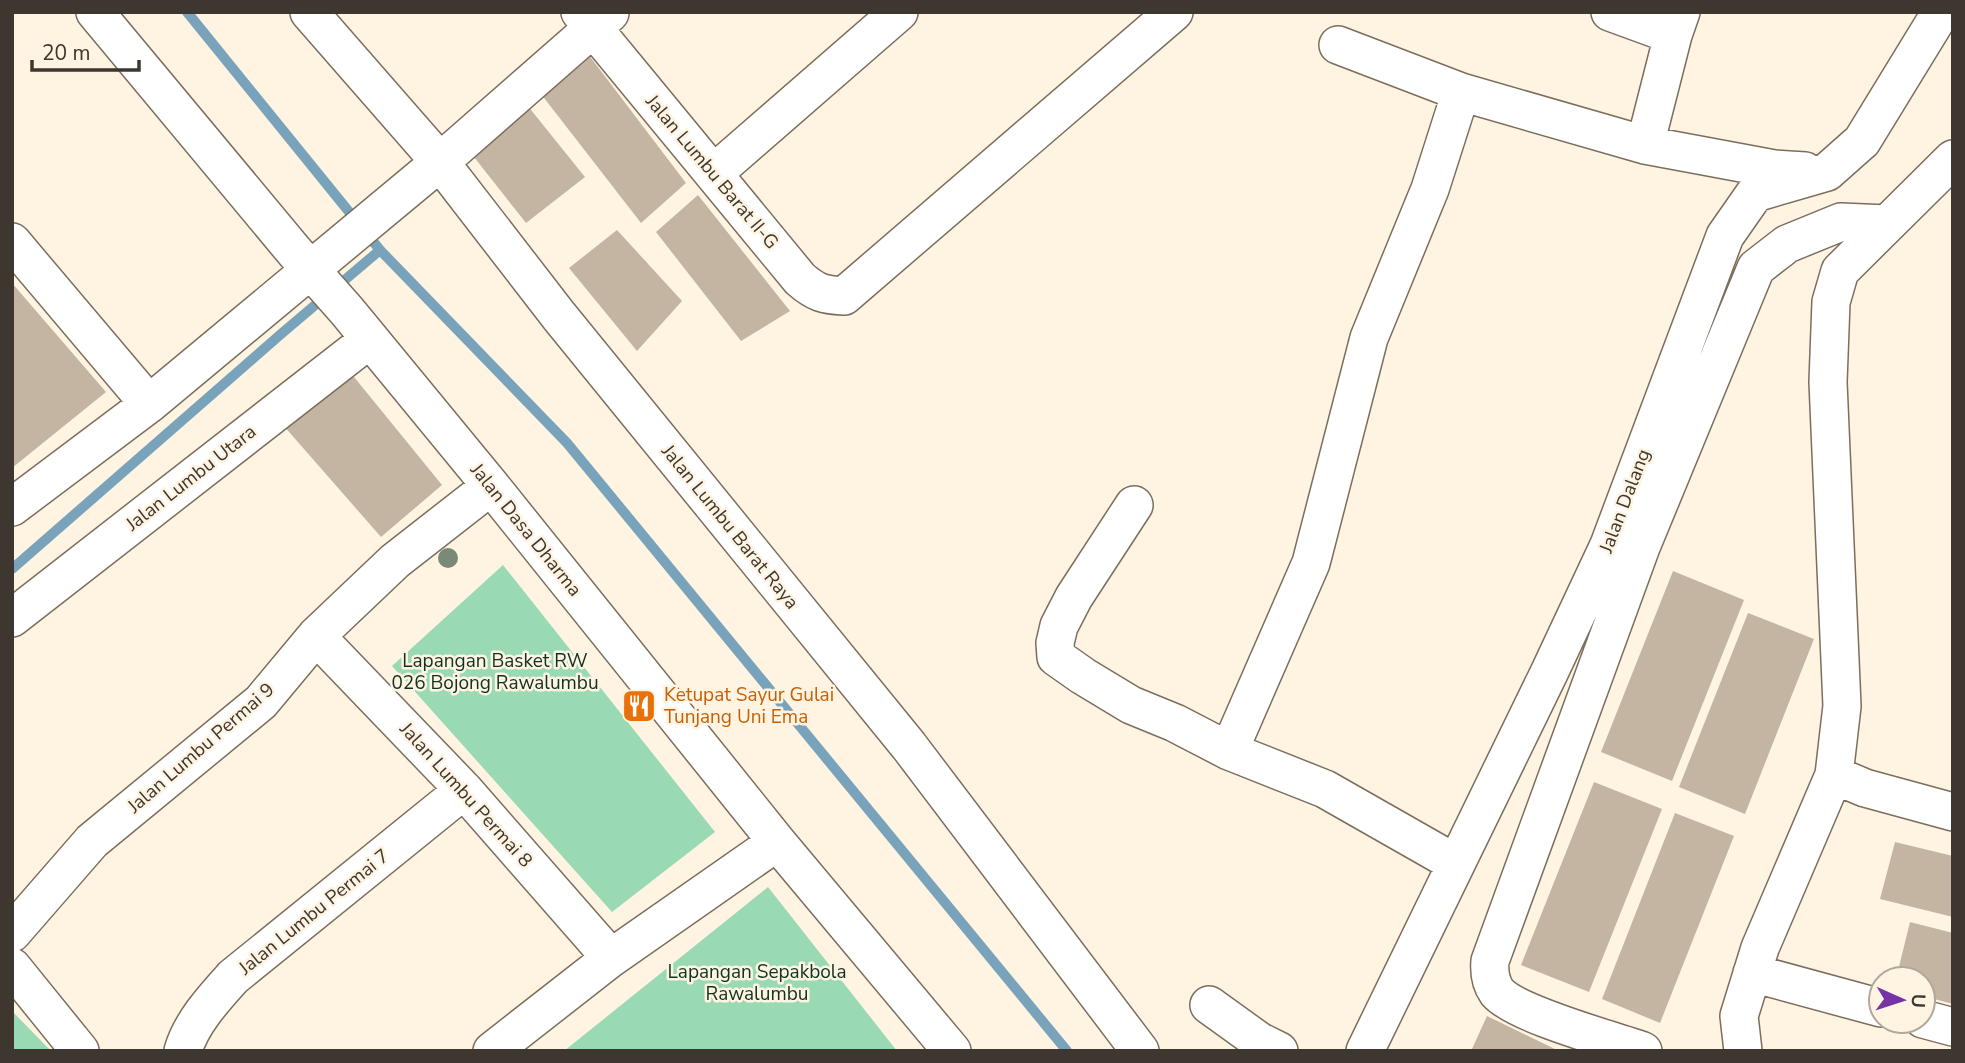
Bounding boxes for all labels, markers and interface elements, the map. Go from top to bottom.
scale bar [32,28,138,72]
text: 20 m [42,39,91,67]
street label: Jalan Lumbu Barat II-G [639,89,784,255]
street label: Jalan Lumbu Utara [120,419,261,538]
street label: Jalan Lumbu Barat Raya [655,438,805,615]
street label: Jalan Dalang [1593,445,1657,558]
street label: Jalan Dasa Dharma [464,457,588,602]
park label: Lapangan Basket RW 026 Bojong Rawalumbu [391,648,599,696]
street label: Jalan Lumbu Permai 9 [121,677,280,820]
place label: Ketupat Sayur Gulai Tunjang Uni Ema [664,682,834,730]
restaurant icon: Ketupat Sayur Gulai Tunjang Uni Ema [620,687,658,725]
street label: Jalan Lumbu Permai 8 [393,716,538,873]
street label: Jalan Lumbu Permai 7 [232,843,395,982]
park label: Lapangan Sepakbola Rawalumbu [668,959,846,1007]
north arrow [1867,965,1937,1035]
text: U [1905,993,1931,1009]

